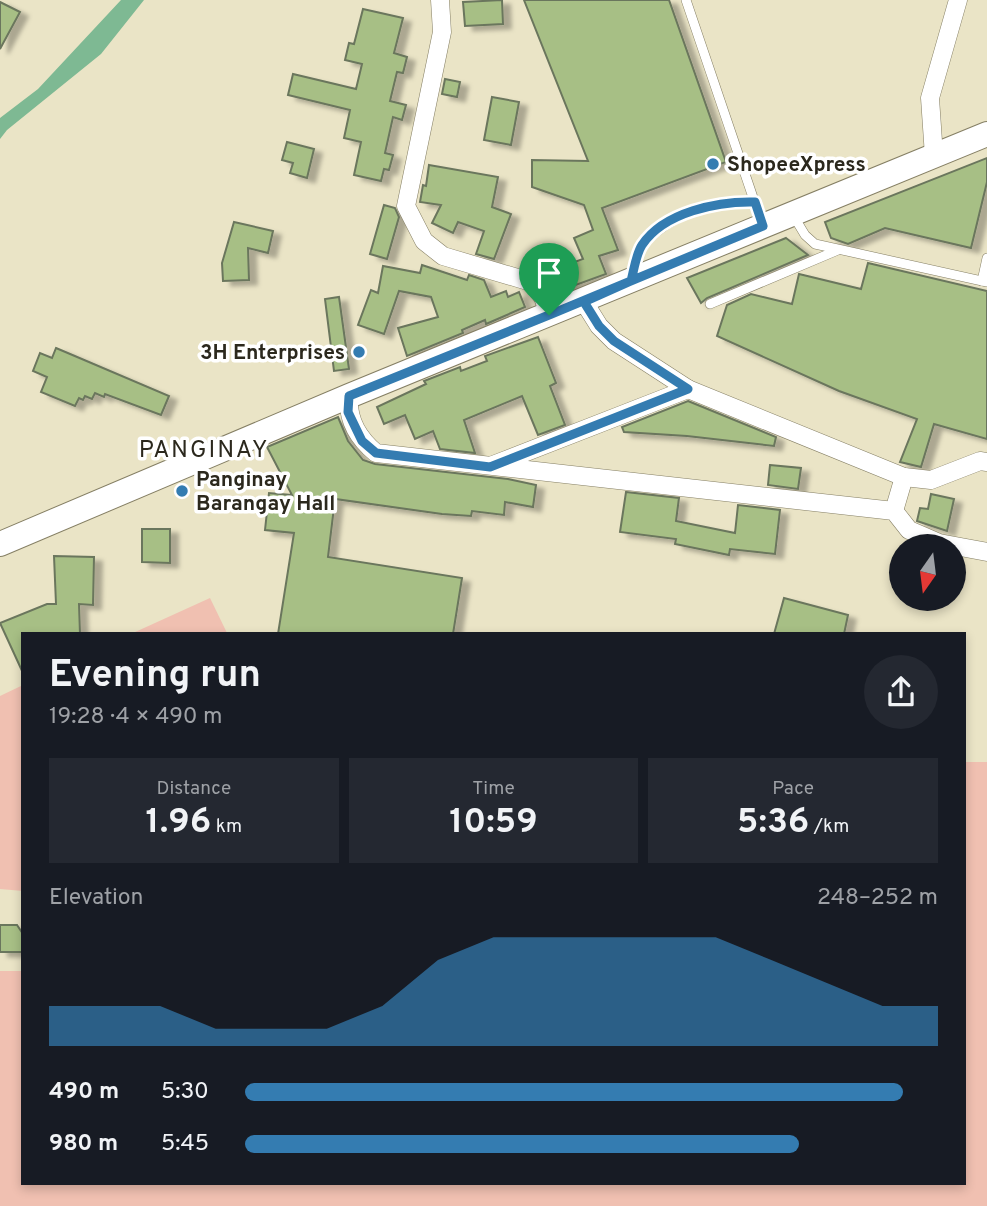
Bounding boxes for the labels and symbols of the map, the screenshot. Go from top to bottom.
place label: ShopeeXpress [727,152,866,179]
marker: ShopeeXpress [705,156,721,172]
pin [519,243,579,315]
place label: 3H Enterprises [200,340,345,367]
marker: 3H Enterprises [351,344,367,360]
district label: PANGINAY [139,436,269,466]
place label: Panginay Barangay Hall [196,467,335,518]
marker: Panginay Barangay Hall [174,483,190,499]
north arrow [889,534,966,611]

